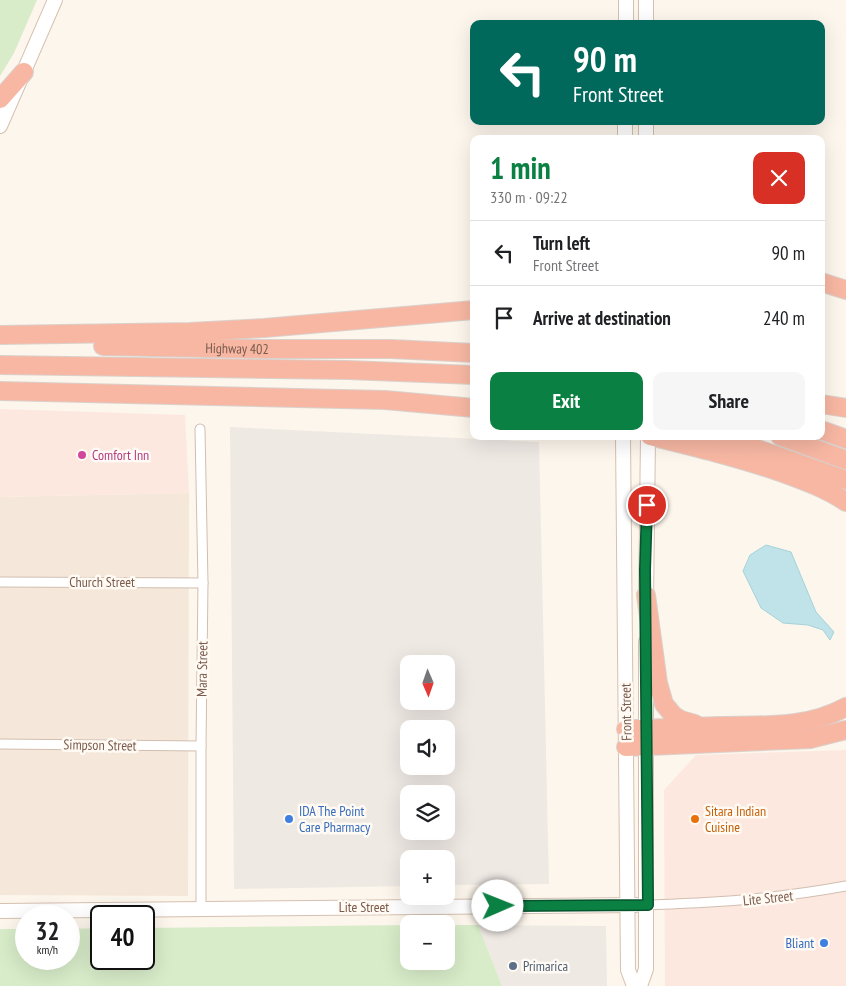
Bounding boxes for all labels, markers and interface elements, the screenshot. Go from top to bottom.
text: 90 m [573,36,637,82]
icon: left [490,40,555,105]
text: Front Street [573,80,664,108]
text: 1 min [490,148,551,187]
button: close [753,152,805,204]
text: 330 m · 09:22 [490,187,568,207]
text: Turn left [533,231,590,255]
icon: left [490,239,518,267]
text: 90 m [772,241,805,265]
text: Front Street [533,255,599,275]
icon: arrive [490,304,518,332]
text: Arrive at destination [533,306,671,330]
text: 240 m [763,306,805,330]
street label: Highway 402 [205,339,269,358]
button: Exit [490,372,643,430]
button: Share [653,372,805,430]
place label: Comfort Inn [92,446,149,464]
marker: Comfort Inn [76,449,88,461]
pin [626,484,668,526]
icon: arrive [633,491,661,519]
street label: Church Street [69,573,135,591]
street label: Mara Street [193,641,211,697]
north arrow [400,655,455,710]
map controls [400,655,455,970]
street label: Front Street [616,683,636,741]
button: sound [400,720,455,775]
street label: Simpson Street [63,735,137,755]
button: layers [400,785,455,840]
place label: IDA The Point Care Pharmacy [299,802,371,836]
place label: Sitara Indian Cuisine [705,802,766,836]
marker: IDA The Point Care Pharmacy [283,813,295,825]
marker: Sitara Indian Cuisine [689,813,701,825]
button: + [400,850,455,905]
position arrow [471,879,523,931]
street label: Lite Street [742,886,794,910]
street label: Lite Street [339,898,389,916]
speed limit sign: 40 [90,905,155,970]
text: 32 [36,915,59,947]
button: − [400,915,455,970]
place label: Bliant [786,934,814,952]
marker: Bliant [818,937,830,949]
text: km/h [37,942,58,957]
place label: Primarica [523,957,568,975]
marker: Primarica [507,960,519,972]

